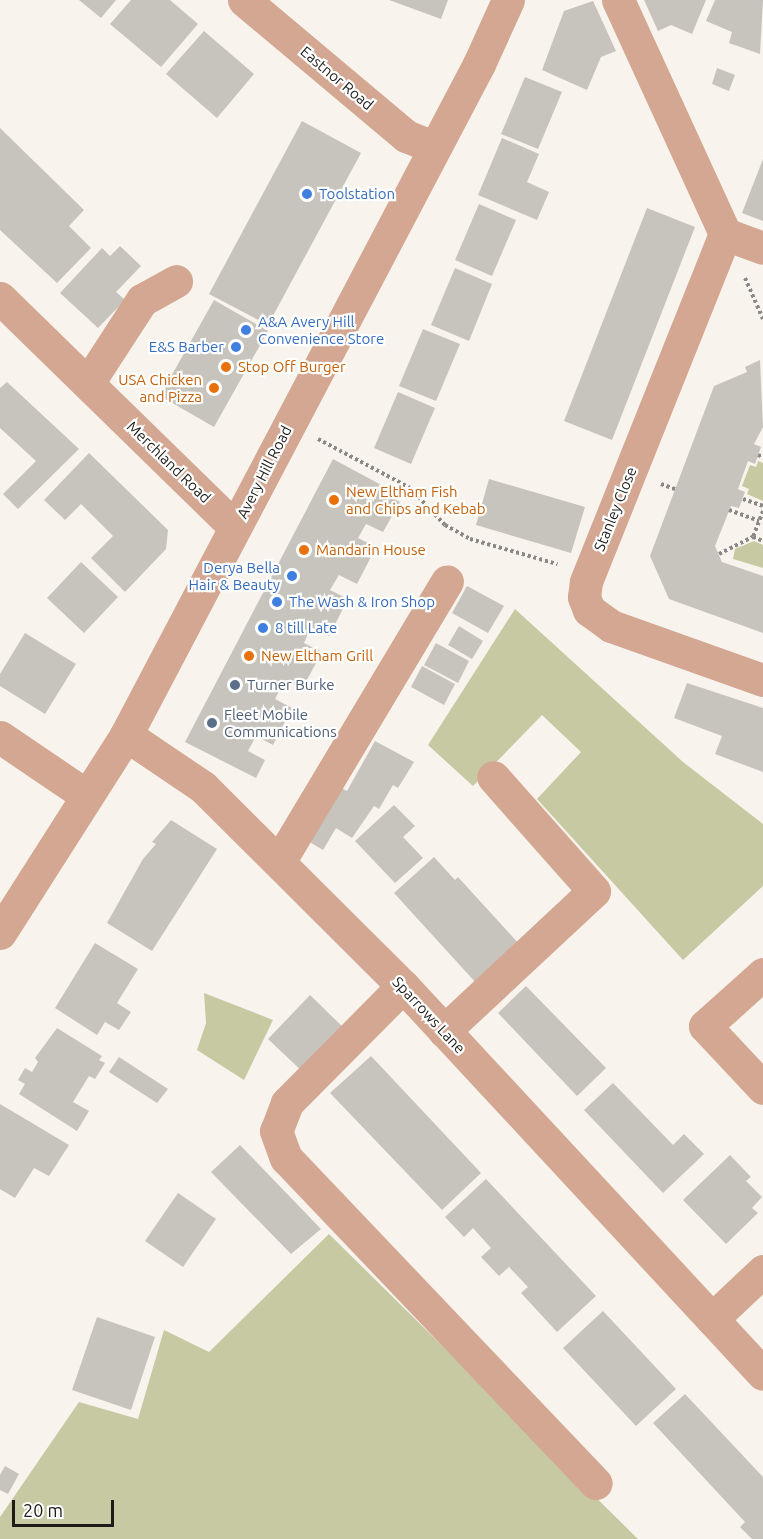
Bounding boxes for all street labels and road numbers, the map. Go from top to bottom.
street label: Eastnor Road [297,42,377,114]
street label: Merchland Road [123,417,215,507]
street label: Avery Hill Road [233,423,295,521]
street label: Stanley Close [590,464,640,554]
street label: Sparrows Lane [389,973,469,1057]

